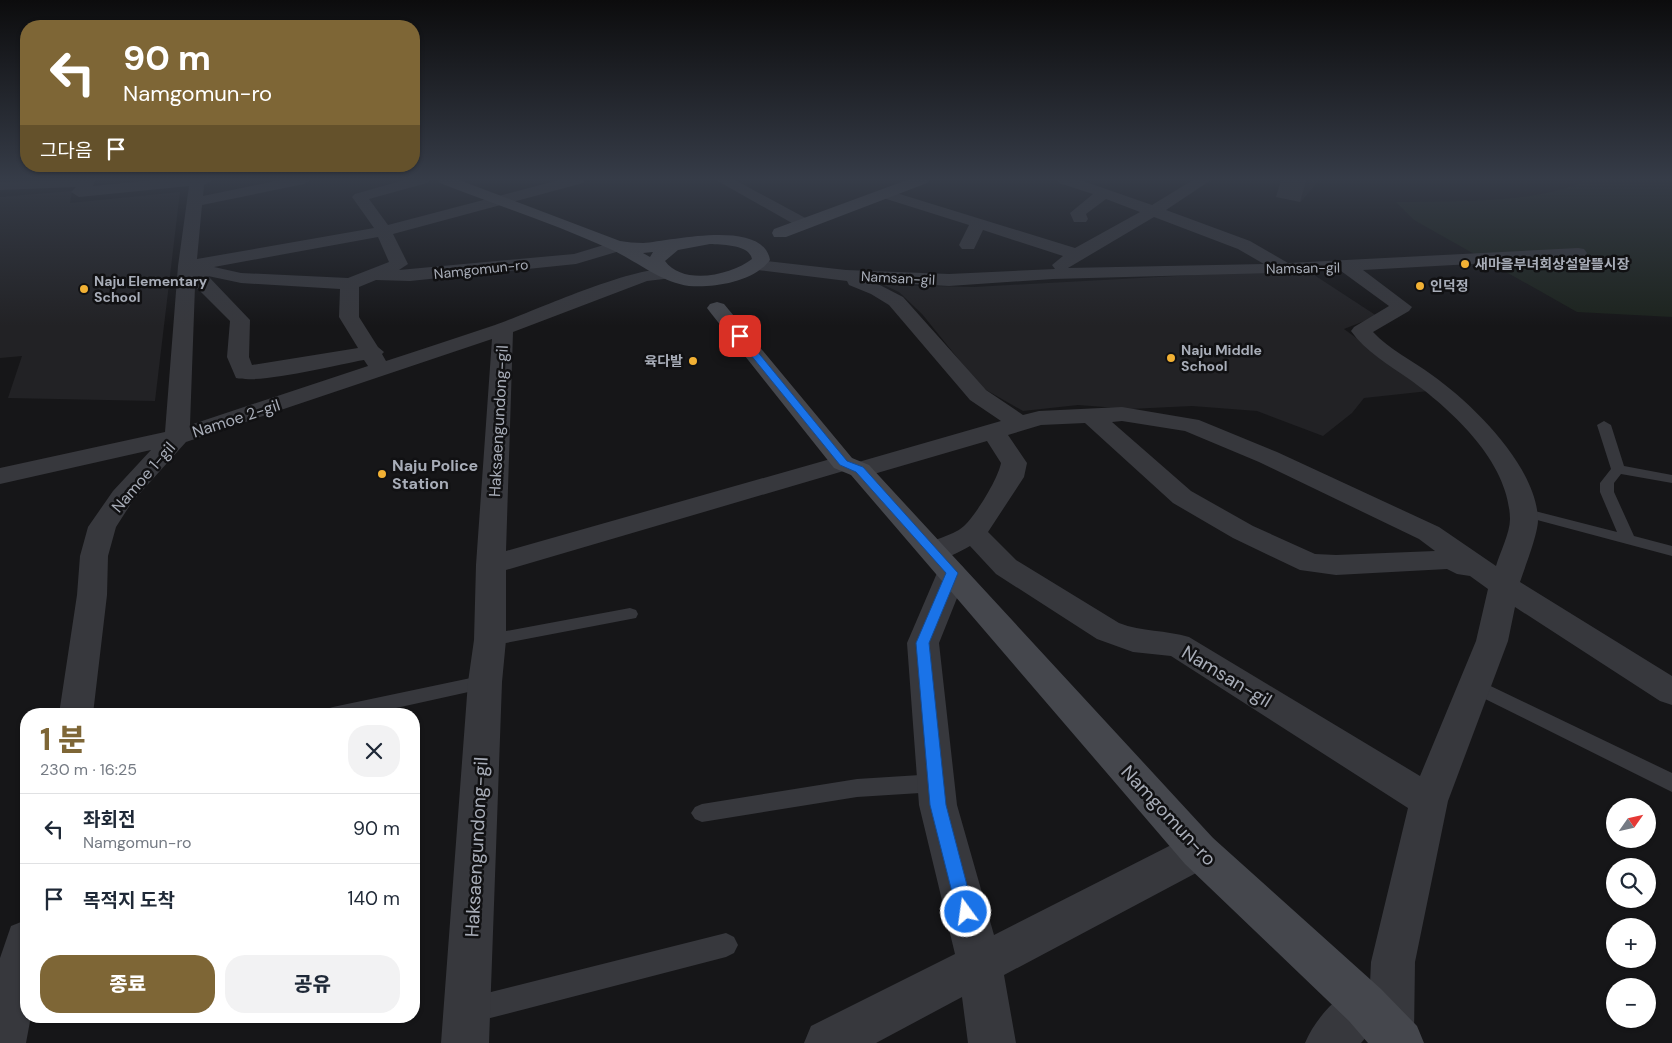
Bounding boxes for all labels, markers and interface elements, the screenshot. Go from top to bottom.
text: 90 m [123,35,211,81]
icon: left [40,40,105,105]
text: Namgomun-ro [123,79,272,108]
icon: arrive [102,135,130,163]
text: 그다음 [40,138,92,163]
street label: Namgomun-ro [433,255,529,283]
place label: 새마을부녀회상설알뜰시장 [1475,255,1630,273]
street label: Namsan-gil [1266,258,1340,278]
marker: 새마을부녀회상설알뜰시장 [1459,258,1471,270]
street label: Namsan-gil [860,267,936,289]
place label: Naju Elementary School [94,272,208,306]
place label: 인덕정 [1430,277,1469,295]
marker: 인덕정 [1414,280,1426,292]
marker: Naju Elementary School [78,283,90,295]
pin [719,315,761,357]
icon: arrive [726,322,754,350]
place label: Naju Middle School [1181,341,1262,375]
street label: Haksaengundong-gil [484,345,513,498]
place label: 육다발 [644,352,683,370]
marker: Naju Middle School [1165,352,1177,364]
marker: 육다발 [687,355,699,367]
street label: Namoe 2-gil [190,394,283,443]
street label: Namoe 1-gil [107,438,180,517]
place label: Naju Police Station [392,455,478,494]
marker: Naju Police Station [376,468,388,480]
street label: Namsan-gil [1177,640,1276,713]
text: 1 분 [40,720,86,759]
button: close [348,725,400,777]
street label: Haksaengundong-gil [459,756,494,938]
text: 230 m · 16:25 [40,759,137,780]
street label: Namgomun-ro [1116,760,1222,871]
north arrow [1606,798,1656,848]
map controls [1606,798,1656,1028]
text: 좌회전 [83,807,135,832]
icon: left [40,815,68,843]
text: 90 m [353,816,400,841]
text: Namgomun-ro [83,832,191,853]
button: search [1606,858,1656,908]
icon: arrive [40,885,68,913]
position arrow [939,885,991,937]
text: 140 m [348,886,400,911]
text: 목적지 도착 [83,888,175,913]
button: + [1606,918,1656,968]
button: 종료 [40,955,215,1013]
button: 공유 [225,955,400,1013]
button: − [1606,978,1656,1028]

